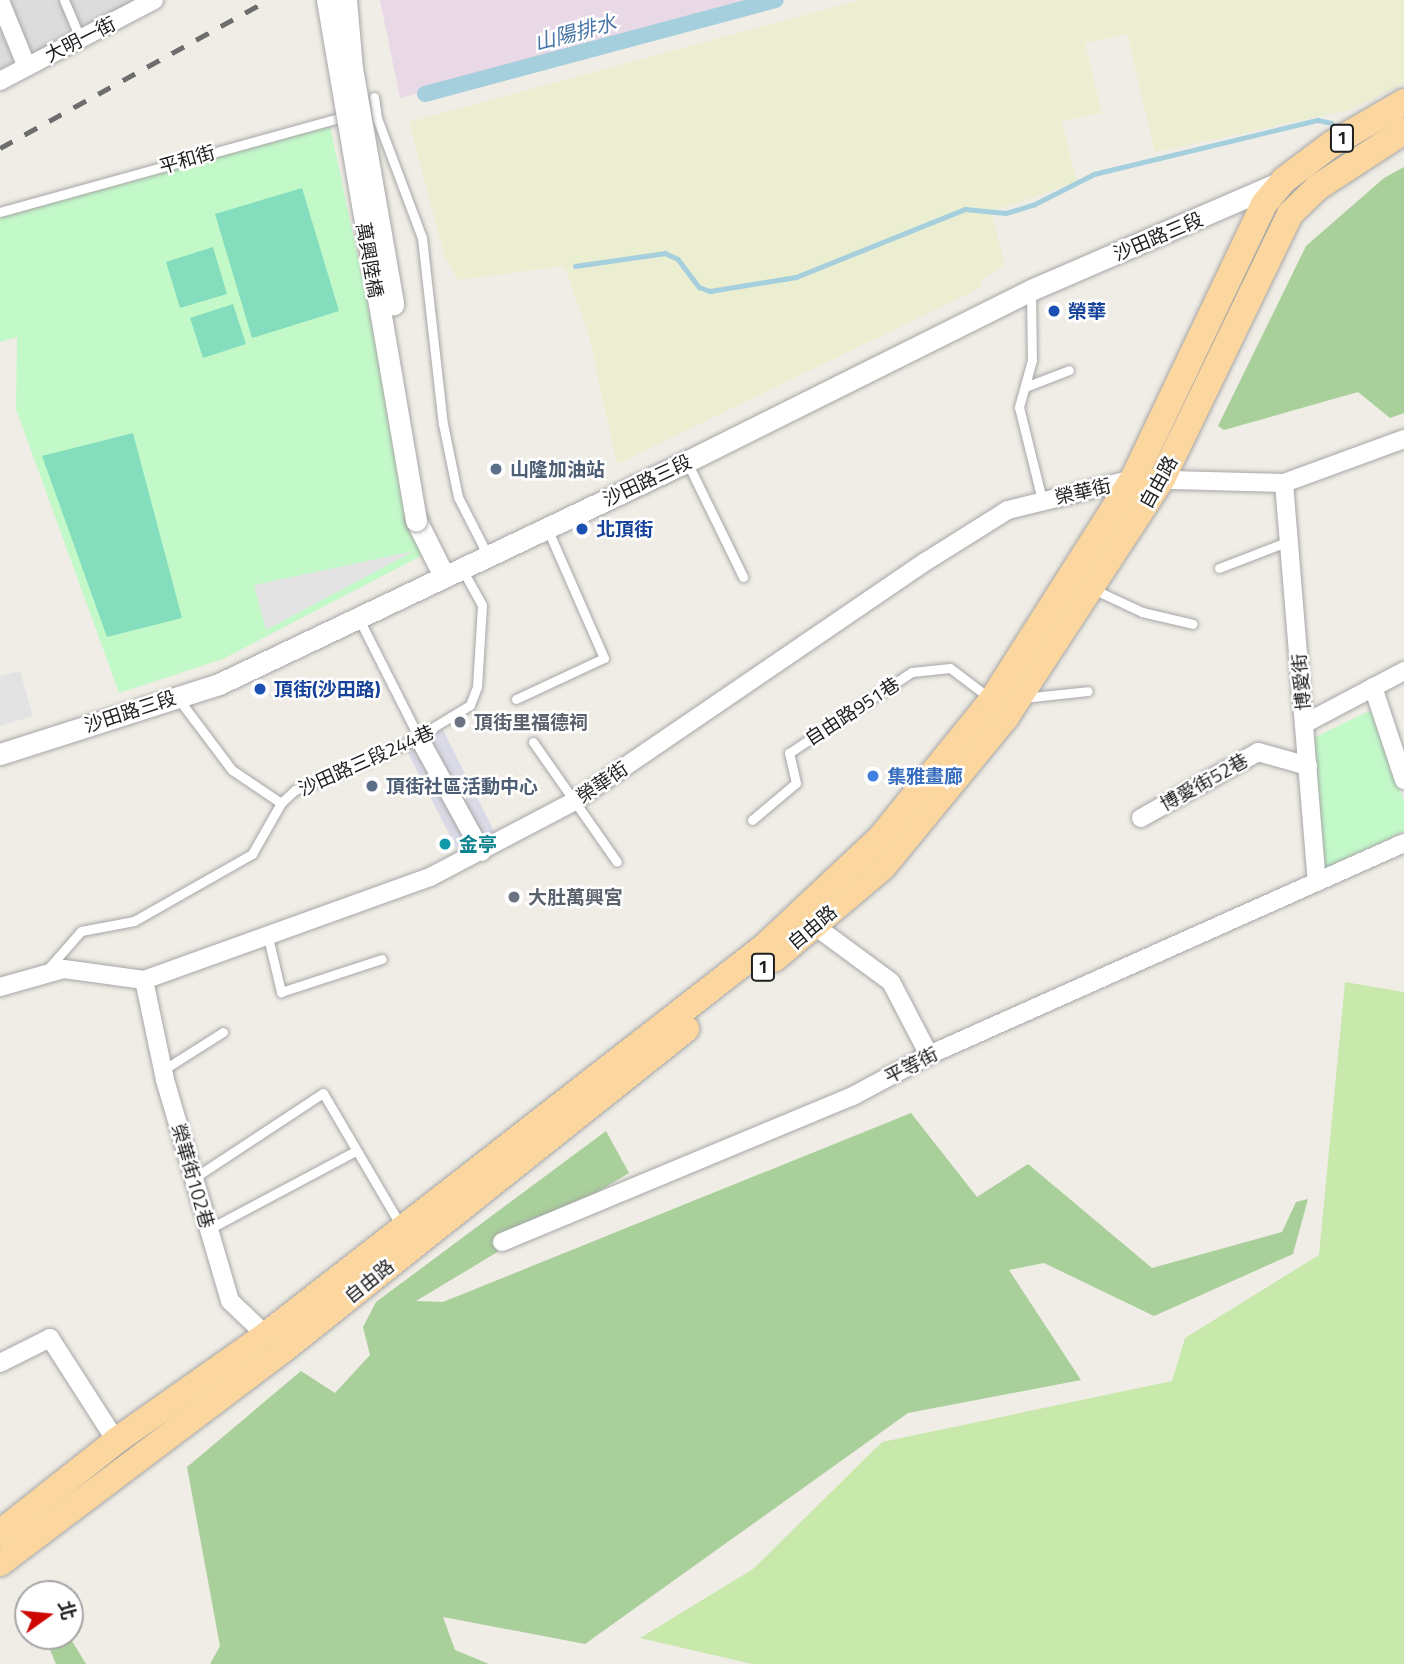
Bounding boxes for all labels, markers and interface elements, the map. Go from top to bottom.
water label: 山陽排水 [531,9,619,55]
street label: 大明一街 [41,12,119,66]
road number: 1 [1330,124,1354,153]
street label: 平和街 [156,140,218,178]
street label: 沙田路三段 [1110,207,1206,265]
street label: 萬興陸橋 [352,221,388,299]
place label: 榮華 [1068,300,1106,322]
marker: 榮華 [1046,303,1062,319]
street label: 沙田路三段 [599,450,695,510]
street label: 自由路 [1134,452,1182,512]
place label: 山隆加油站 [510,458,605,480]
marker: 山隆加油站 [488,461,504,477]
street label: 榮華街 [1053,473,1113,509]
place label: 北頂街 [596,518,653,540]
marker: 北頂街 [574,521,590,537]
street label: 博愛街 [1287,653,1315,711]
street label: 自由路951巷 [801,672,903,750]
place label: 頂街(沙田路) [274,678,381,700]
marker: 頂街(沙田路) [252,681,268,697]
street label: 沙田路三段 [81,685,179,737]
place label: 頂街里福德祠 [474,711,588,733]
marker: 頂街里福德祠 [452,714,468,730]
street label: 沙田路三段244巷 [295,720,437,800]
street label: 博愛街52巷 [1156,748,1252,816]
street label: 榮華街 [572,757,632,807]
place label: 集雅畫廊 [887,765,963,787]
marker: 集雅畫廊 [865,768,881,784]
place label: 頂街社區活動中心 [386,775,538,797]
marker: 頂街社區活動中心 [364,778,380,794]
place label: 金亭 [459,833,497,855]
marker: 金亭 [437,836,453,852]
place label: 大肚萬興宮 [528,886,623,908]
marker: 大肚萬興宮 [506,889,522,905]
street label: 自由路 [783,900,841,954]
road number: 1 [751,952,775,982]
street label: 平等街 [880,1042,942,1088]
street label: 榮華街102巷 [167,1121,219,1231]
street label: 自由路 [340,1254,398,1308]
north arrow [14,1580,84,1650]
text: 北 [51,1597,84,1623]

